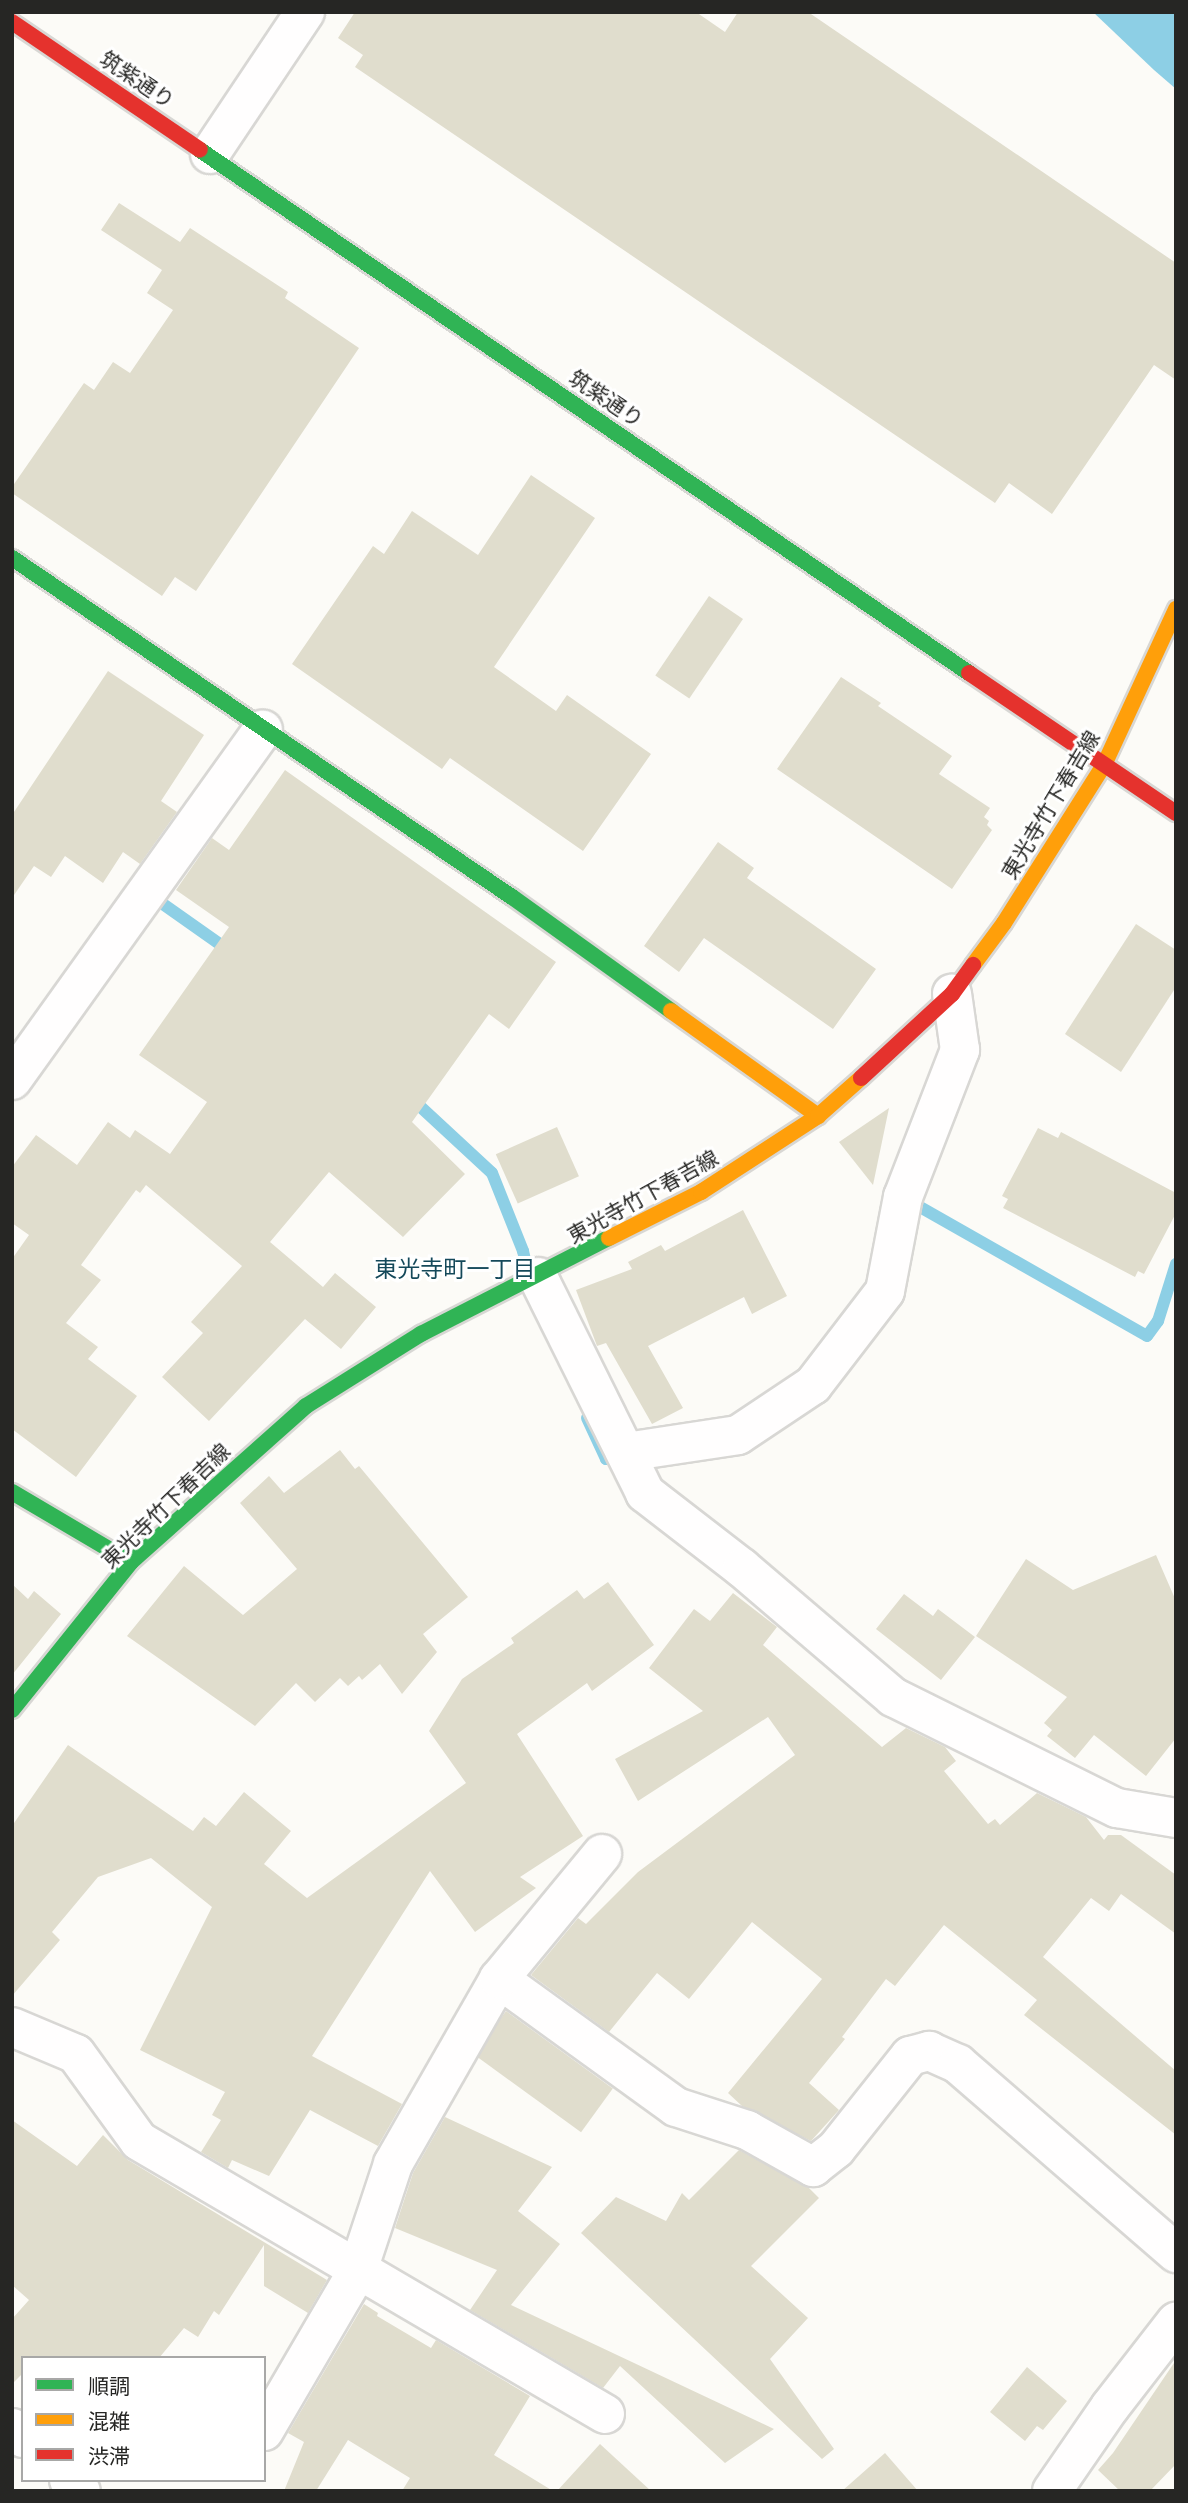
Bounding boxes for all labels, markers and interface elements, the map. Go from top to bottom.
street label: 筑紫通り [95,46,179,114]
street label: 筑紫通り [564,365,648,433]
street label: 東光寺竹下春吉線 [997,727,1105,883]
street label: 東光寺竹下春吉線 [563,1145,723,1249]
district label: 東光寺町一丁目 [375,1255,535,1283]
street label: 東光寺竹下春吉線 [97,1439,235,1573]
legend [21,2356,266,2482]
text: 順調 [88,2373,130,2400]
text: 混雑 [88,2408,130,2435]
text: 渋滞 [88,2443,130,2470]

